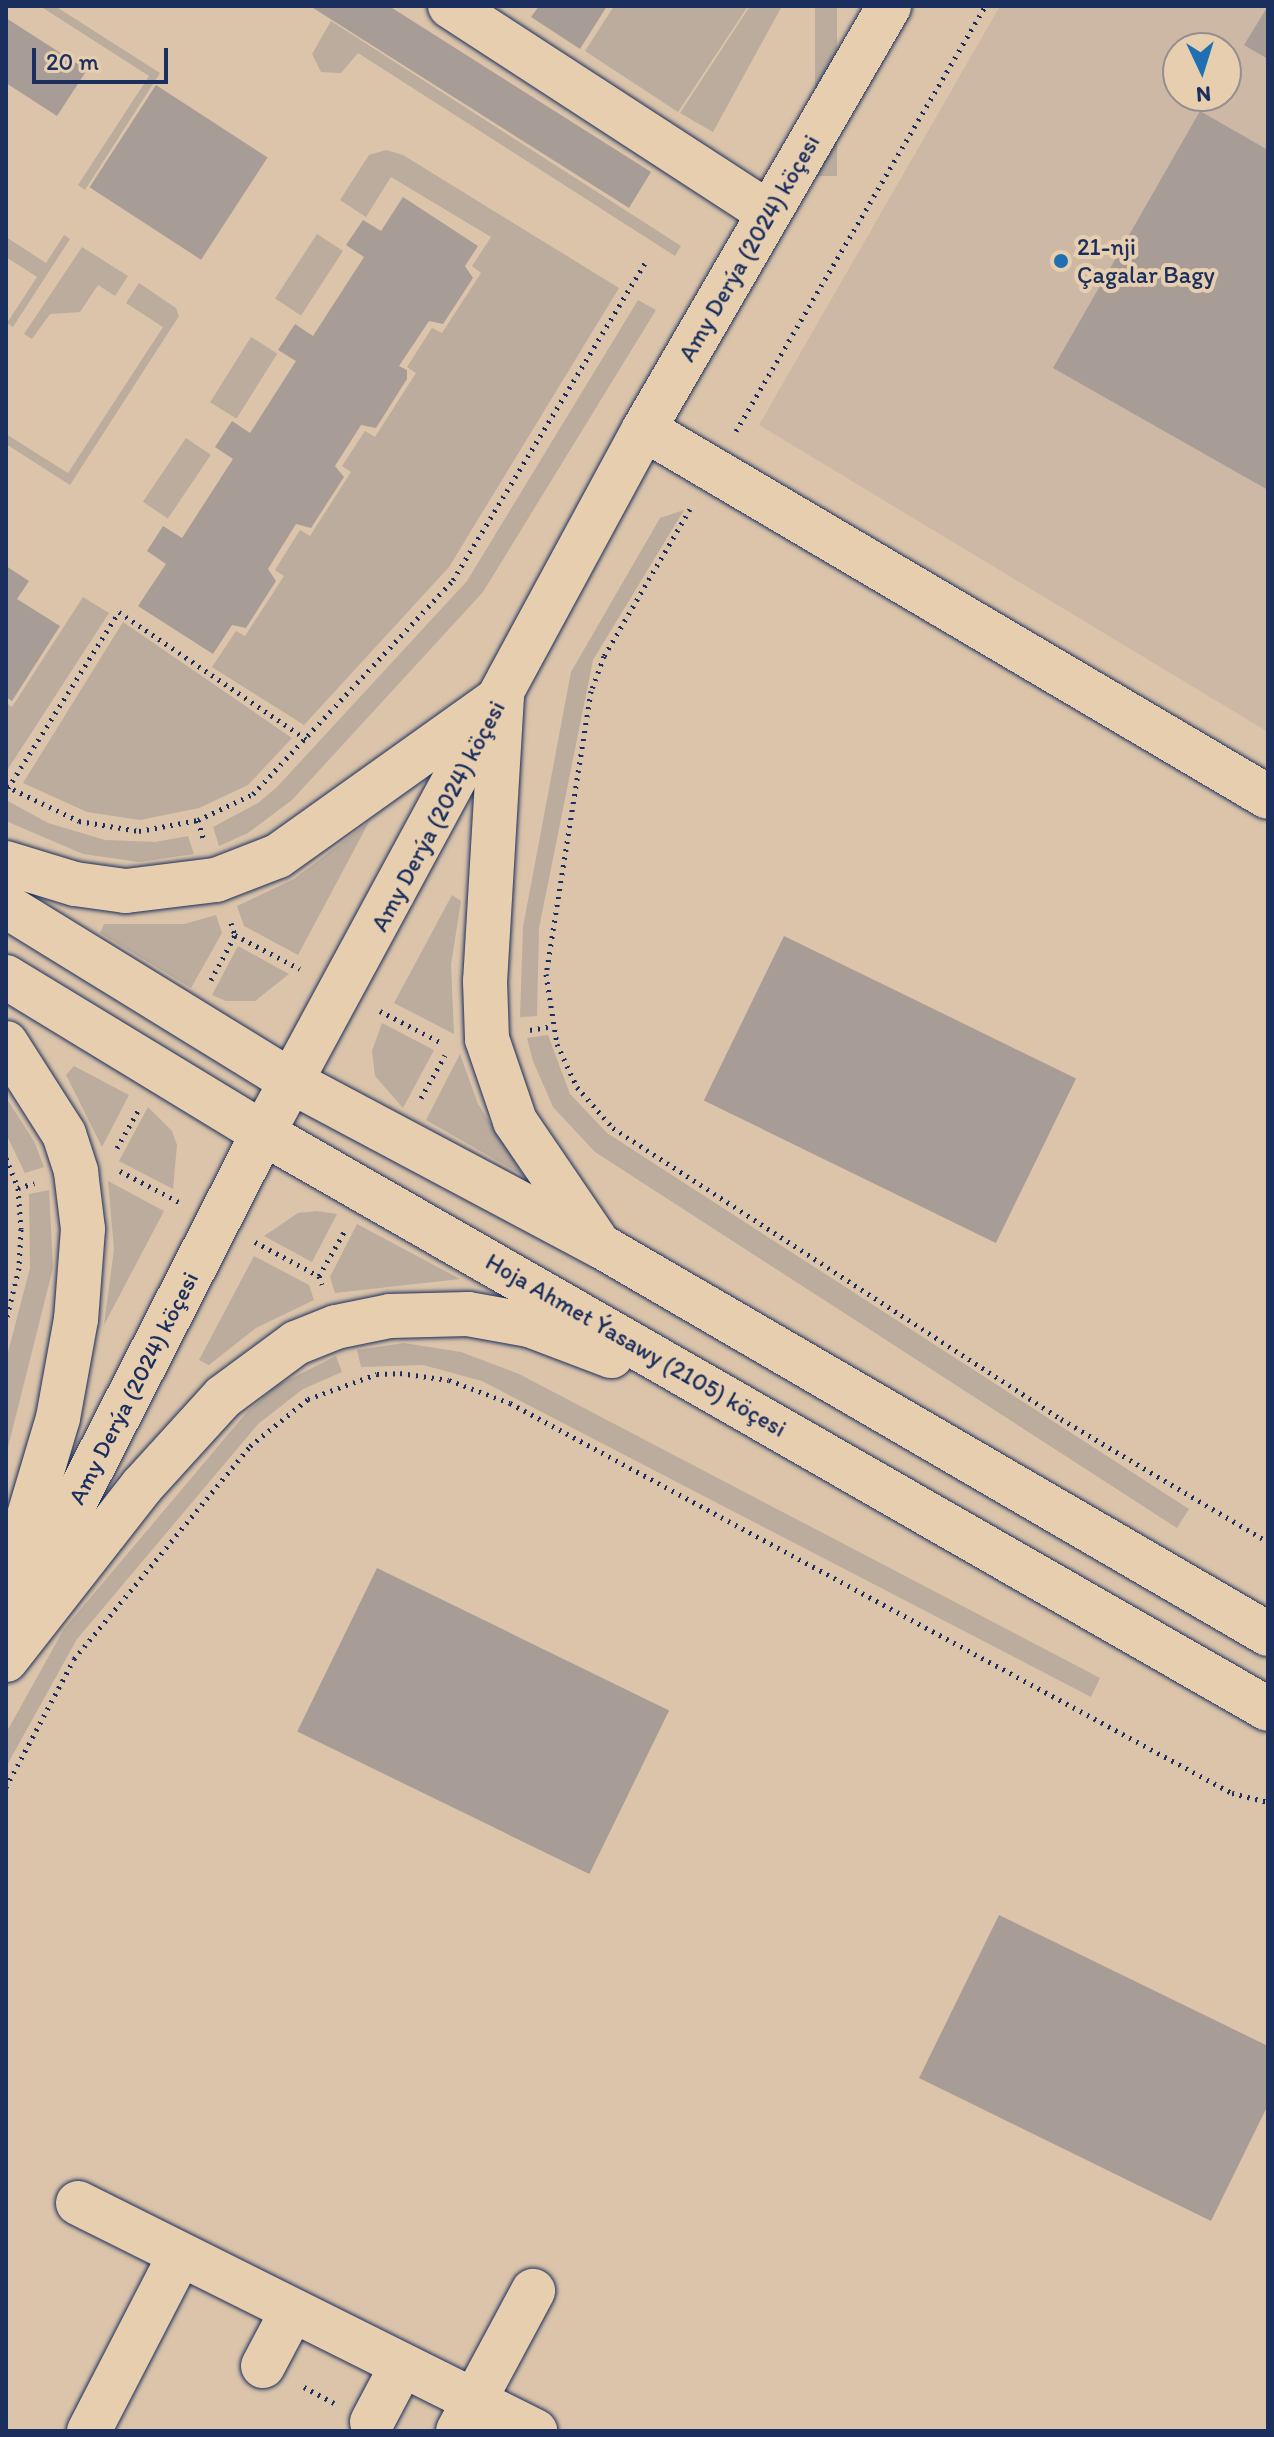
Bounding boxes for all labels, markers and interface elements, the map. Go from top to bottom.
scale bar [36,32,172,82]
north arrow [1162,32,1242,112]
text: 20 m [46,47,99,76]
text: N [1195,80,1212,108]
street label: Amy Derýa (2024) köçesi [672,129,826,367]
place label: 21-nji Çagalar Bagy [1077,233,1215,289]
marker: 21-nji Çagalar Bagy [1052,252,1070,270]
street label: Amy Derýa (2024) köçesi [365,696,511,936]
street label: Hoja Ahmet Ýasawy (2105) köçesi [481,1247,791,1443]
street label: Amy Derýa (2024) köçesi [62,1267,204,1509]

